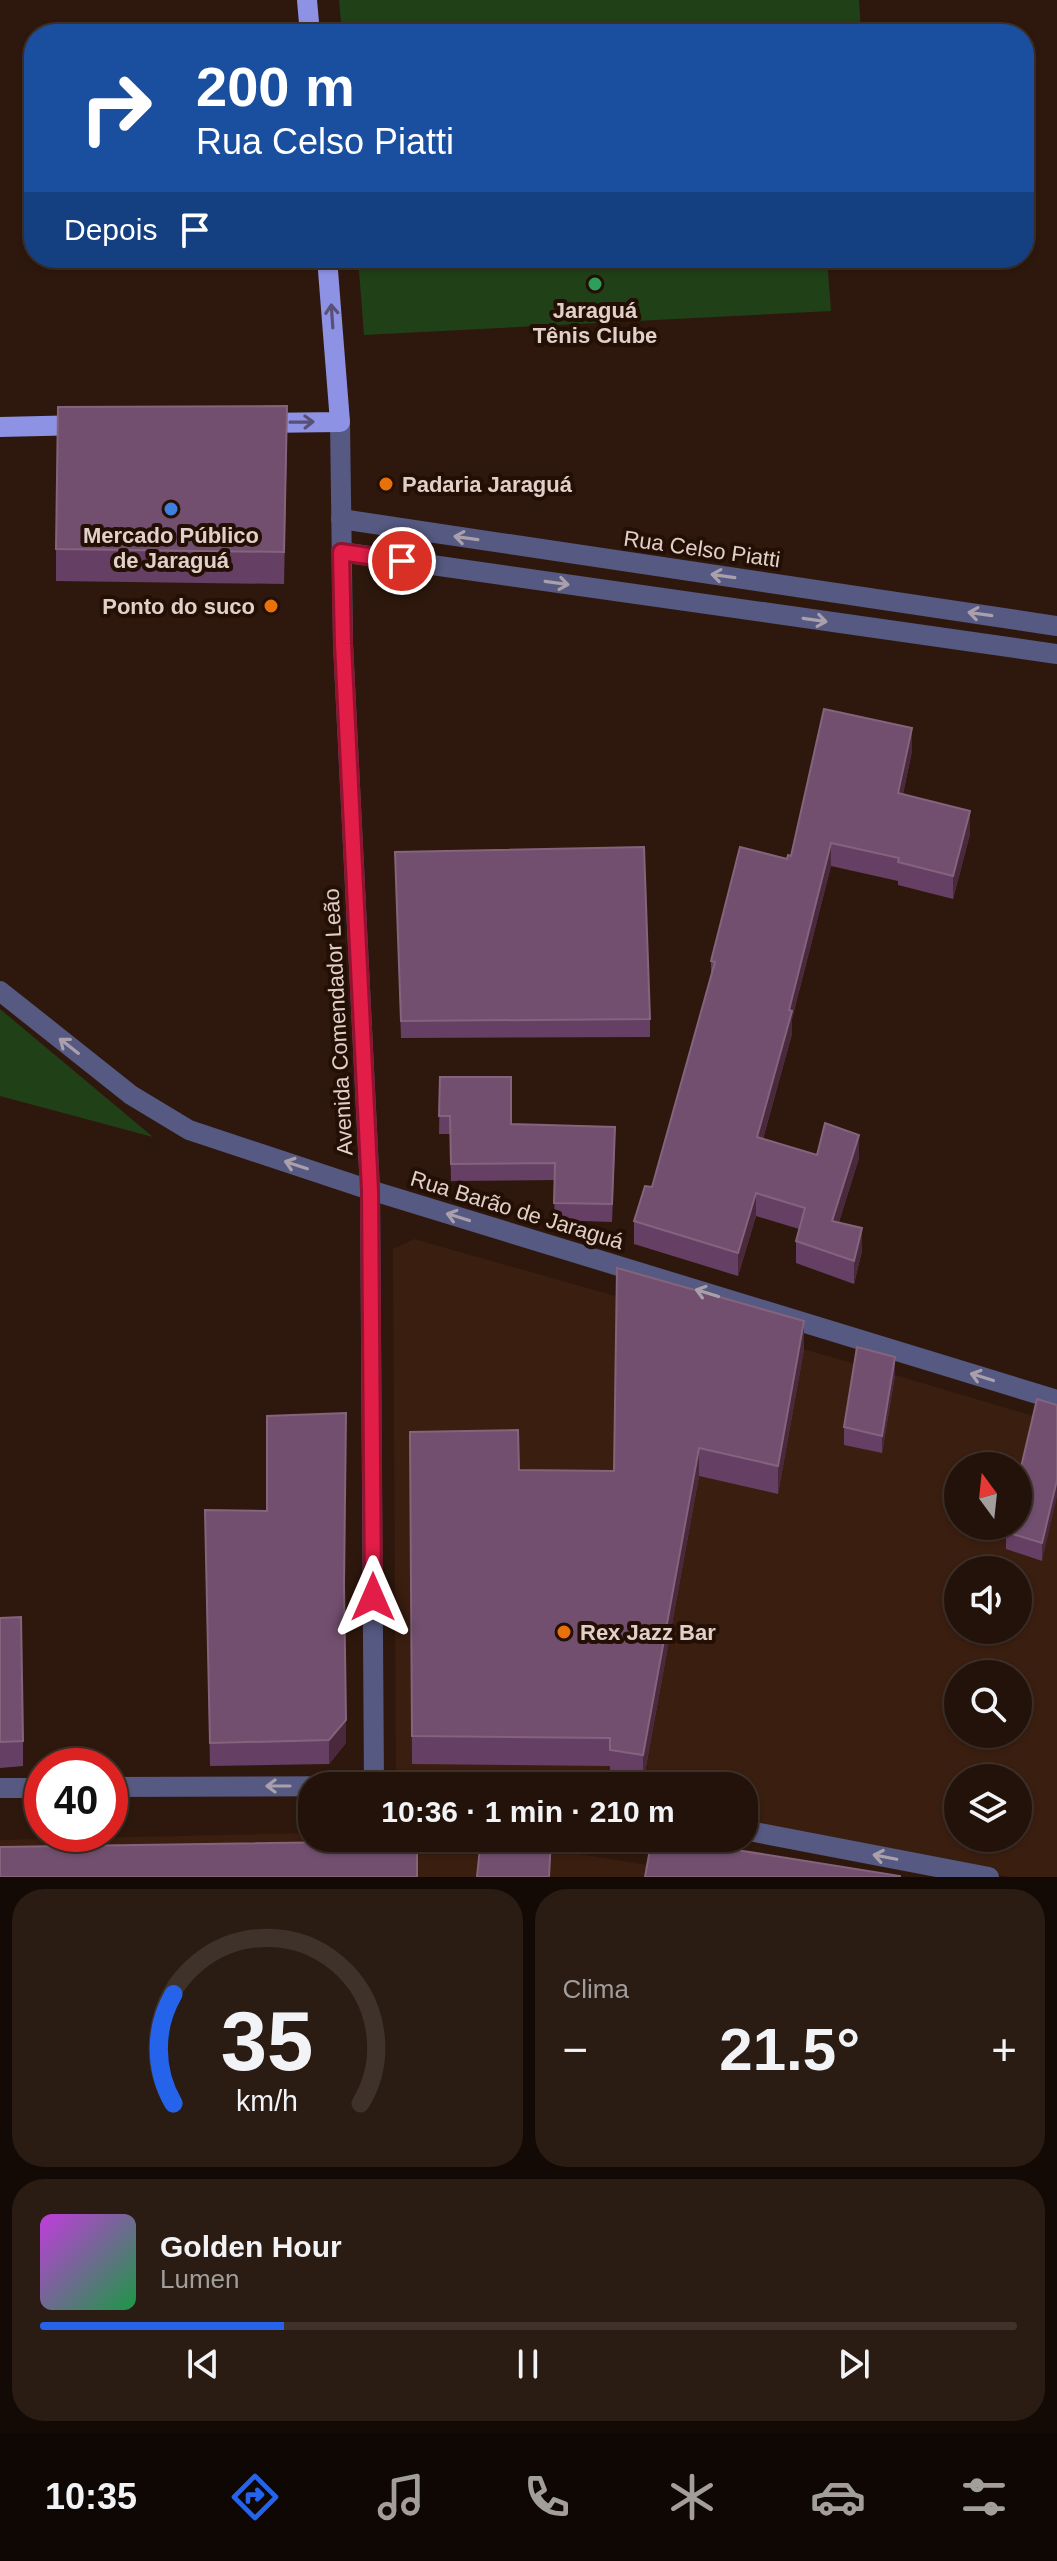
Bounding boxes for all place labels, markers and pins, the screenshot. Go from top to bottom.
marker: Jaraguá Tênis Clube [586,275,604,293]
place label: Jaraguá Tênis Clube [533,298,657,348]
place label: Padaria Jaraguá [402,472,573,497]
marker: Padaria Jaraguá [377,475,395,493]
marker: Mercado Público de Jaraguá [162,500,180,518]
place label: Mercado Público de Jaraguá [83,523,259,573]
pin [368,527,436,595]
place label: Ponto do suco [102,594,255,619]
marker: Ponto do suco [262,597,280,615]
place label: Rex Jazz Bar [580,1620,716,1645]
marker: Rex Jazz Bar [555,1623,573,1641]

